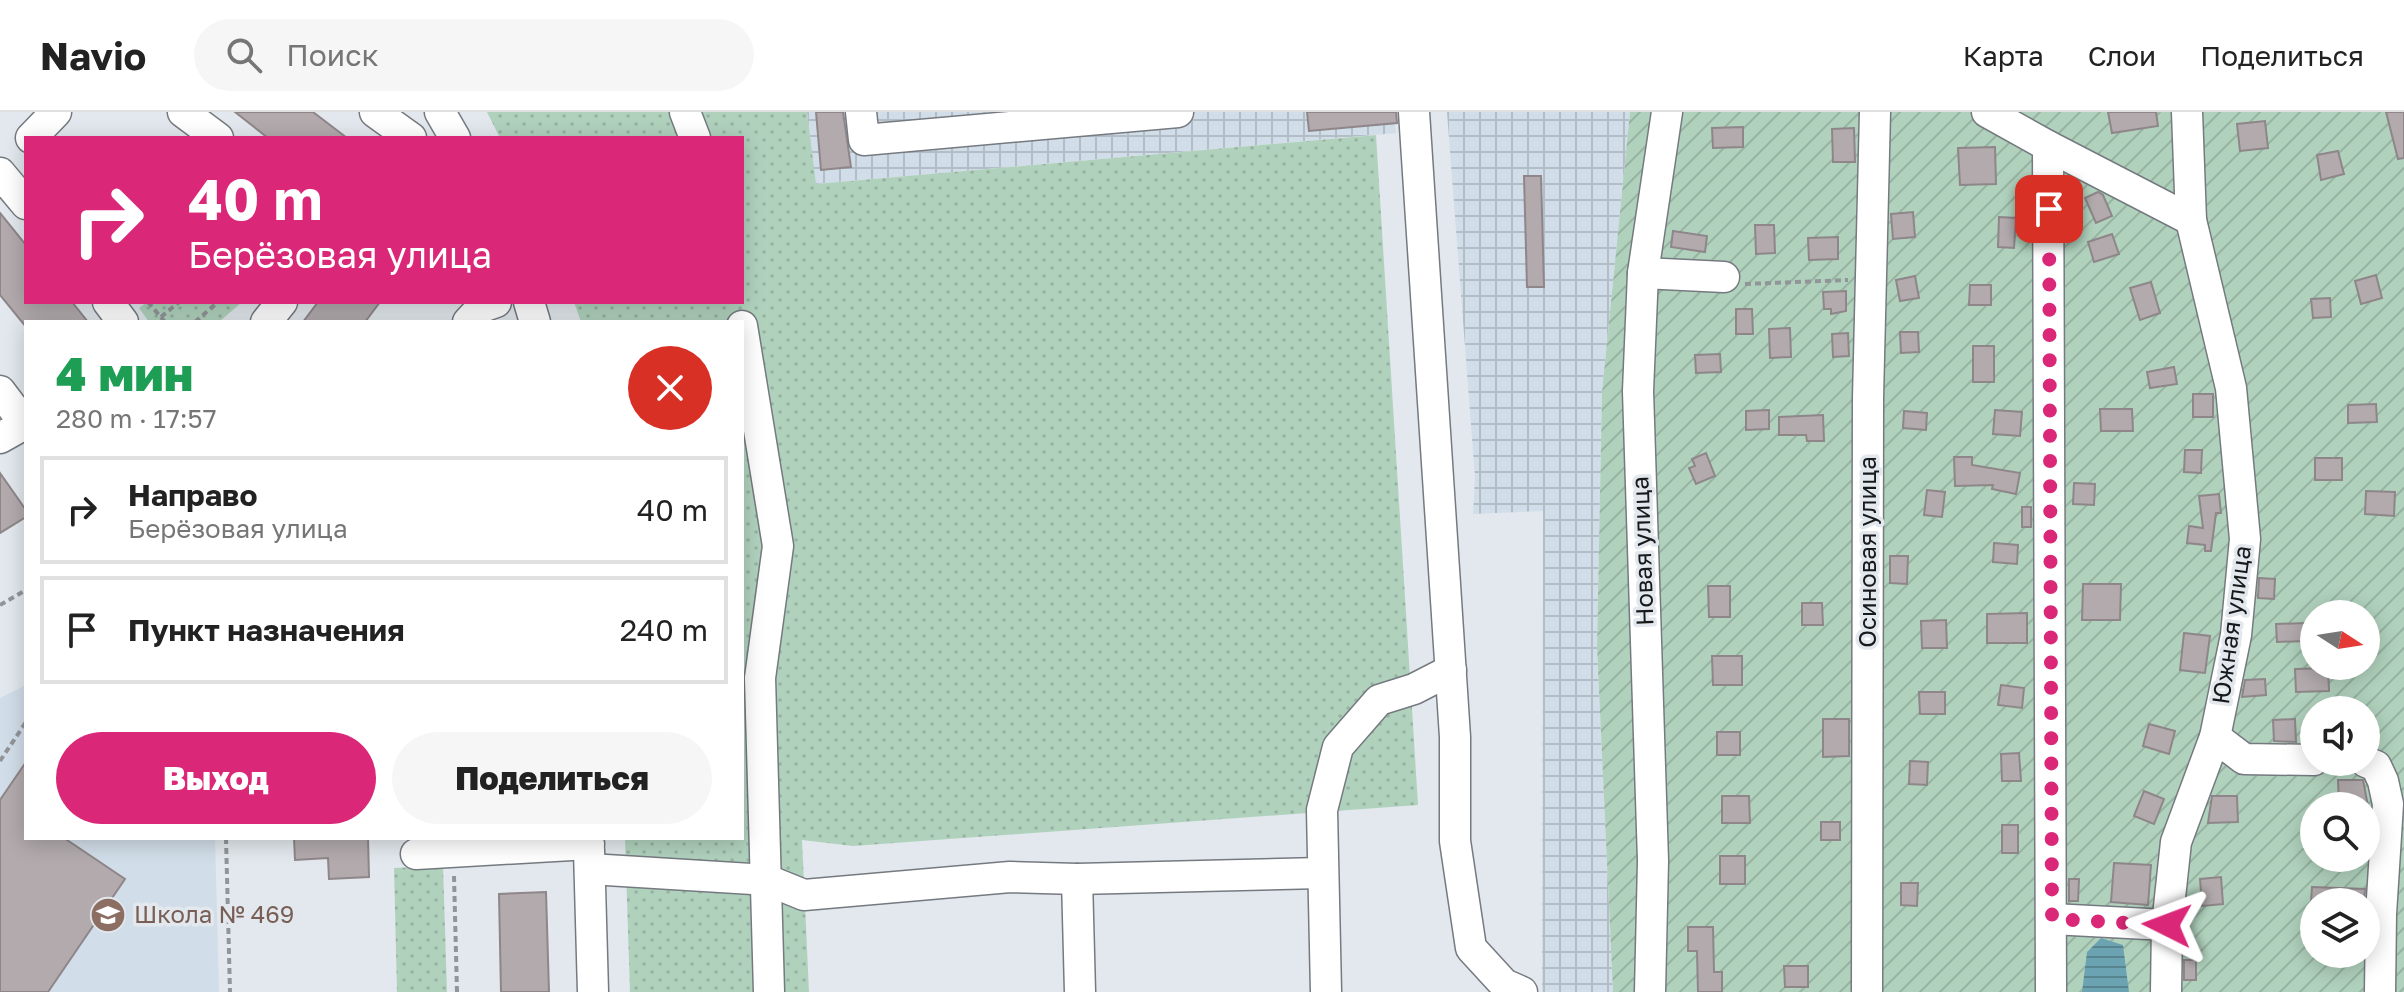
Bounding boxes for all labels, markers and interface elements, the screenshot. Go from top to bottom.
search box [194,19,754,91]
text: Navio [40,33,146,78]
icon: search [222,33,266,77]
text: Поиск [286,37,379,73]
text: Карта [1963,39,2044,72]
text: Слои [2088,39,2156,72]
text: Поделиться [2200,39,2364,72]
text: 40 m [188,165,322,232]
icon: right [56,168,160,272]
pin [2015,175,2083,243]
icon: arrive [2027,187,2071,231]
text: Берёзовая улица [188,233,492,276]
text: 4 мин [56,344,193,402]
button: close [628,346,712,430]
text: 280 m · 17:57 [56,403,216,434]
street label: Осиновая улица [1852,456,1881,648]
street label: Новая улица [1624,476,1659,626]
text: Направо [128,477,257,513]
icon: right [60,488,104,532]
text: 40 m [637,492,708,528]
text: Берёзовая улица [128,513,348,544]
street label: Южная улица [2205,544,2256,706]
north arrow [2300,600,2380,680]
map controls [2300,600,2380,968]
icon: arrive [60,608,104,652]
text: Пункт назначения [128,612,405,648]
text: 240 m [620,612,708,648]
button: sound [2300,696,2380,776]
button: Выход [56,732,376,824]
button: Поделиться [392,732,712,824]
button: search [2300,792,2380,872]
position arrow [2125,883,2209,967]
button: layers [2300,888,2380,968]
school or university icon: Школа № 469 [89,896,127,934]
place label: Школа № 469 [134,899,294,928]

